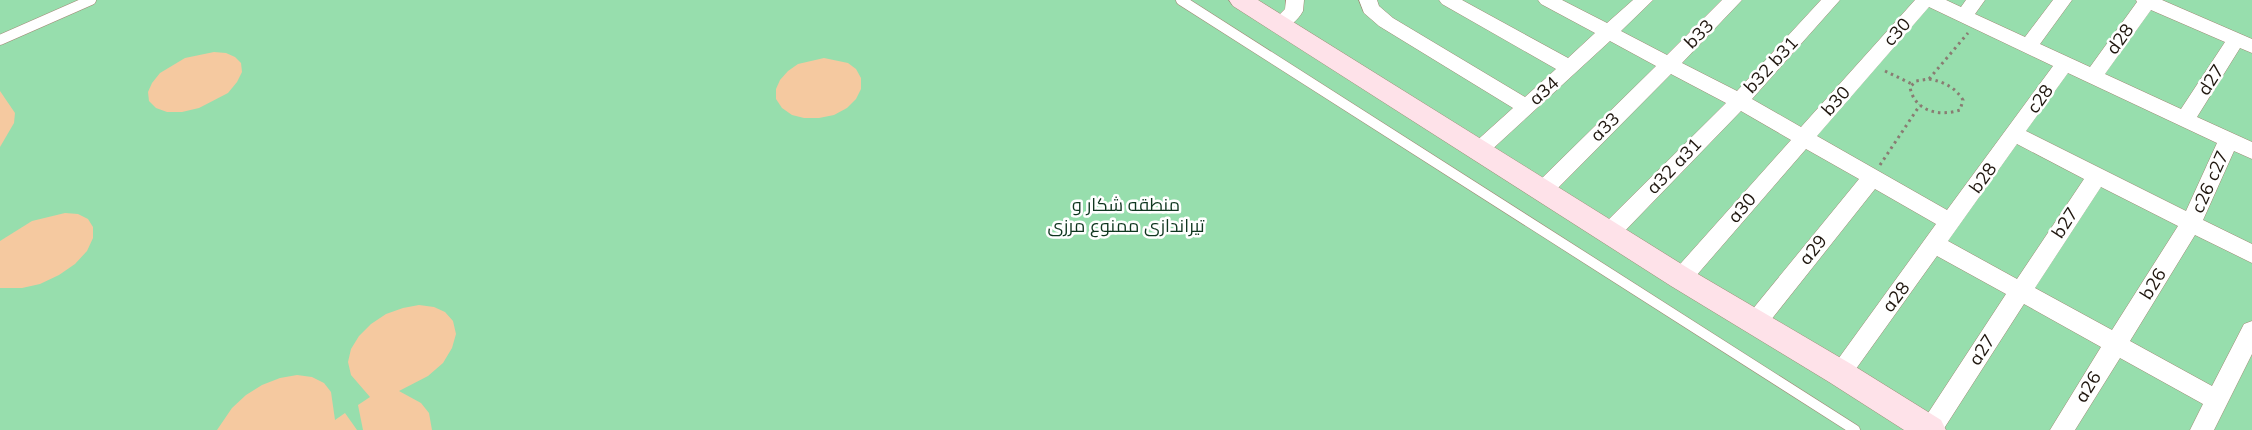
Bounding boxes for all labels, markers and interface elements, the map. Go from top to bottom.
street label: c30 [1878,13,1915,51]
street label: b33 [1679,14,1718,53]
street label: d28 [2101,19,2138,59]
street label: b32 b31 [1739,31,1803,98]
street label: d27 [2192,60,2229,100]
street label: a34 [1524,71,1564,110]
street label: c28 [2021,80,2058,118]
street label: b30 [1816,81,1855,120]
street label: a33 [1585,107,1624,146]
street label: a32 a31 [1641,133,1706,199]
street label: c26 c27 [2186,147,2233,216]
street label: b28 [1964,158,2001,198]
street label: a30 [1722,188,1761,227]
park label: منطقه شکار و تیراندازی ممنوع مرزی [1047,193,1205,238]
street label: b27 [2046,203,2083,243]
street label: a29 [1793,230,1832,270]
street label: b26 [2134,264,2171,304]
street label: a28 [1877,277,1915,317]
street label: a27 [1963,330,2000,370]
street label: a26 [2069,367,2106,407]

